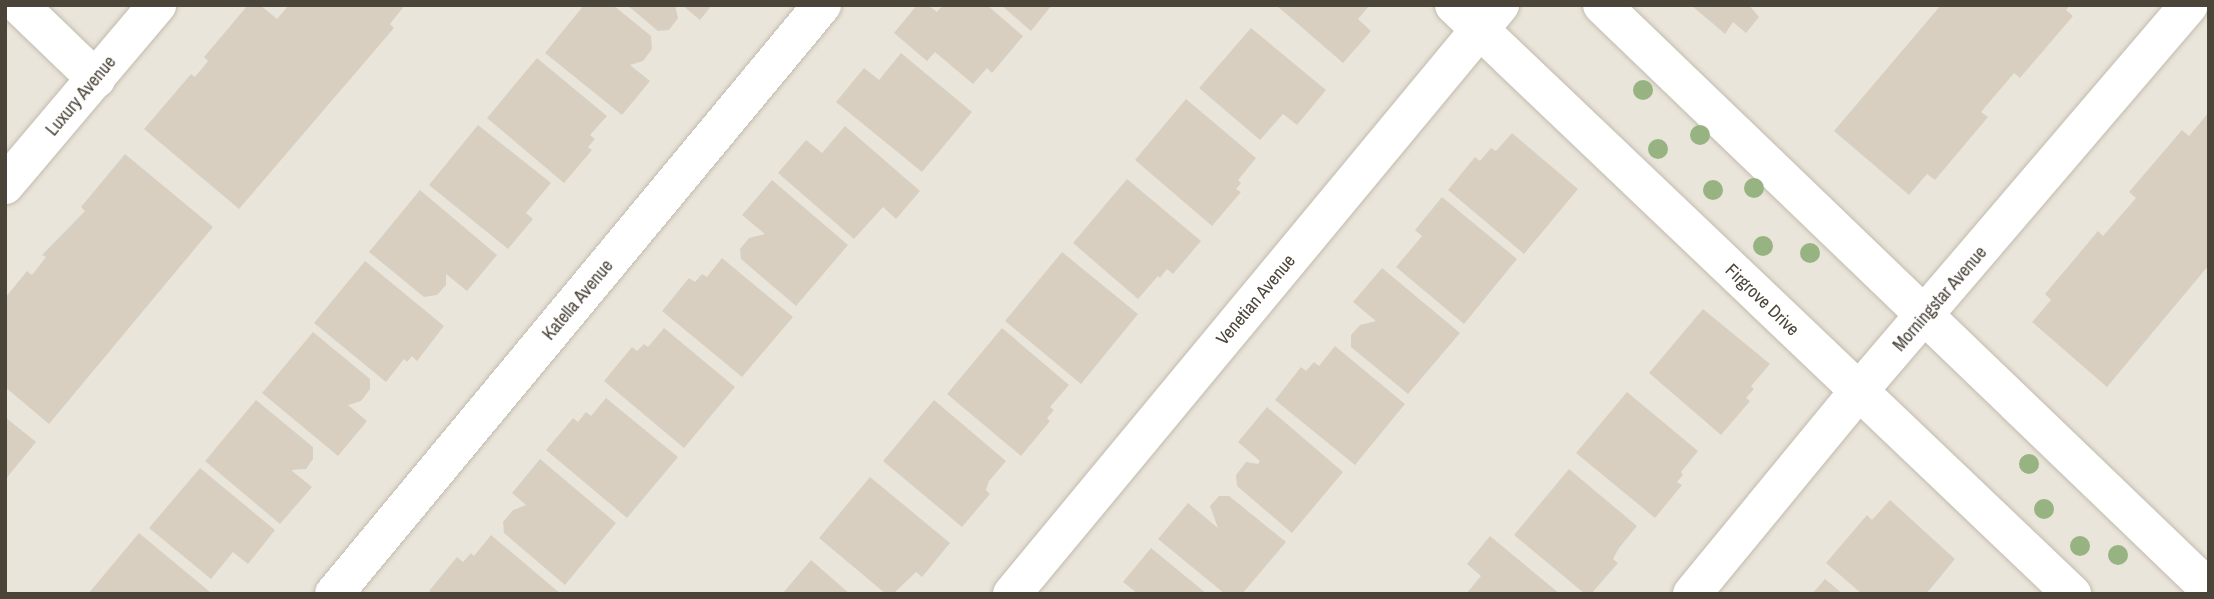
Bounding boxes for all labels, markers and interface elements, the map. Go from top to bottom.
street label: Luxury Avenue [41,51,121,141]
street label: Morningstar Avenue [1888,242,1992,356]
street label: Venetian Avenue [1212,250,1300,350]
street label: Katella Avenue [538,255,618,345]
street label: Firgrove Drive [1721,259,1803,341]

